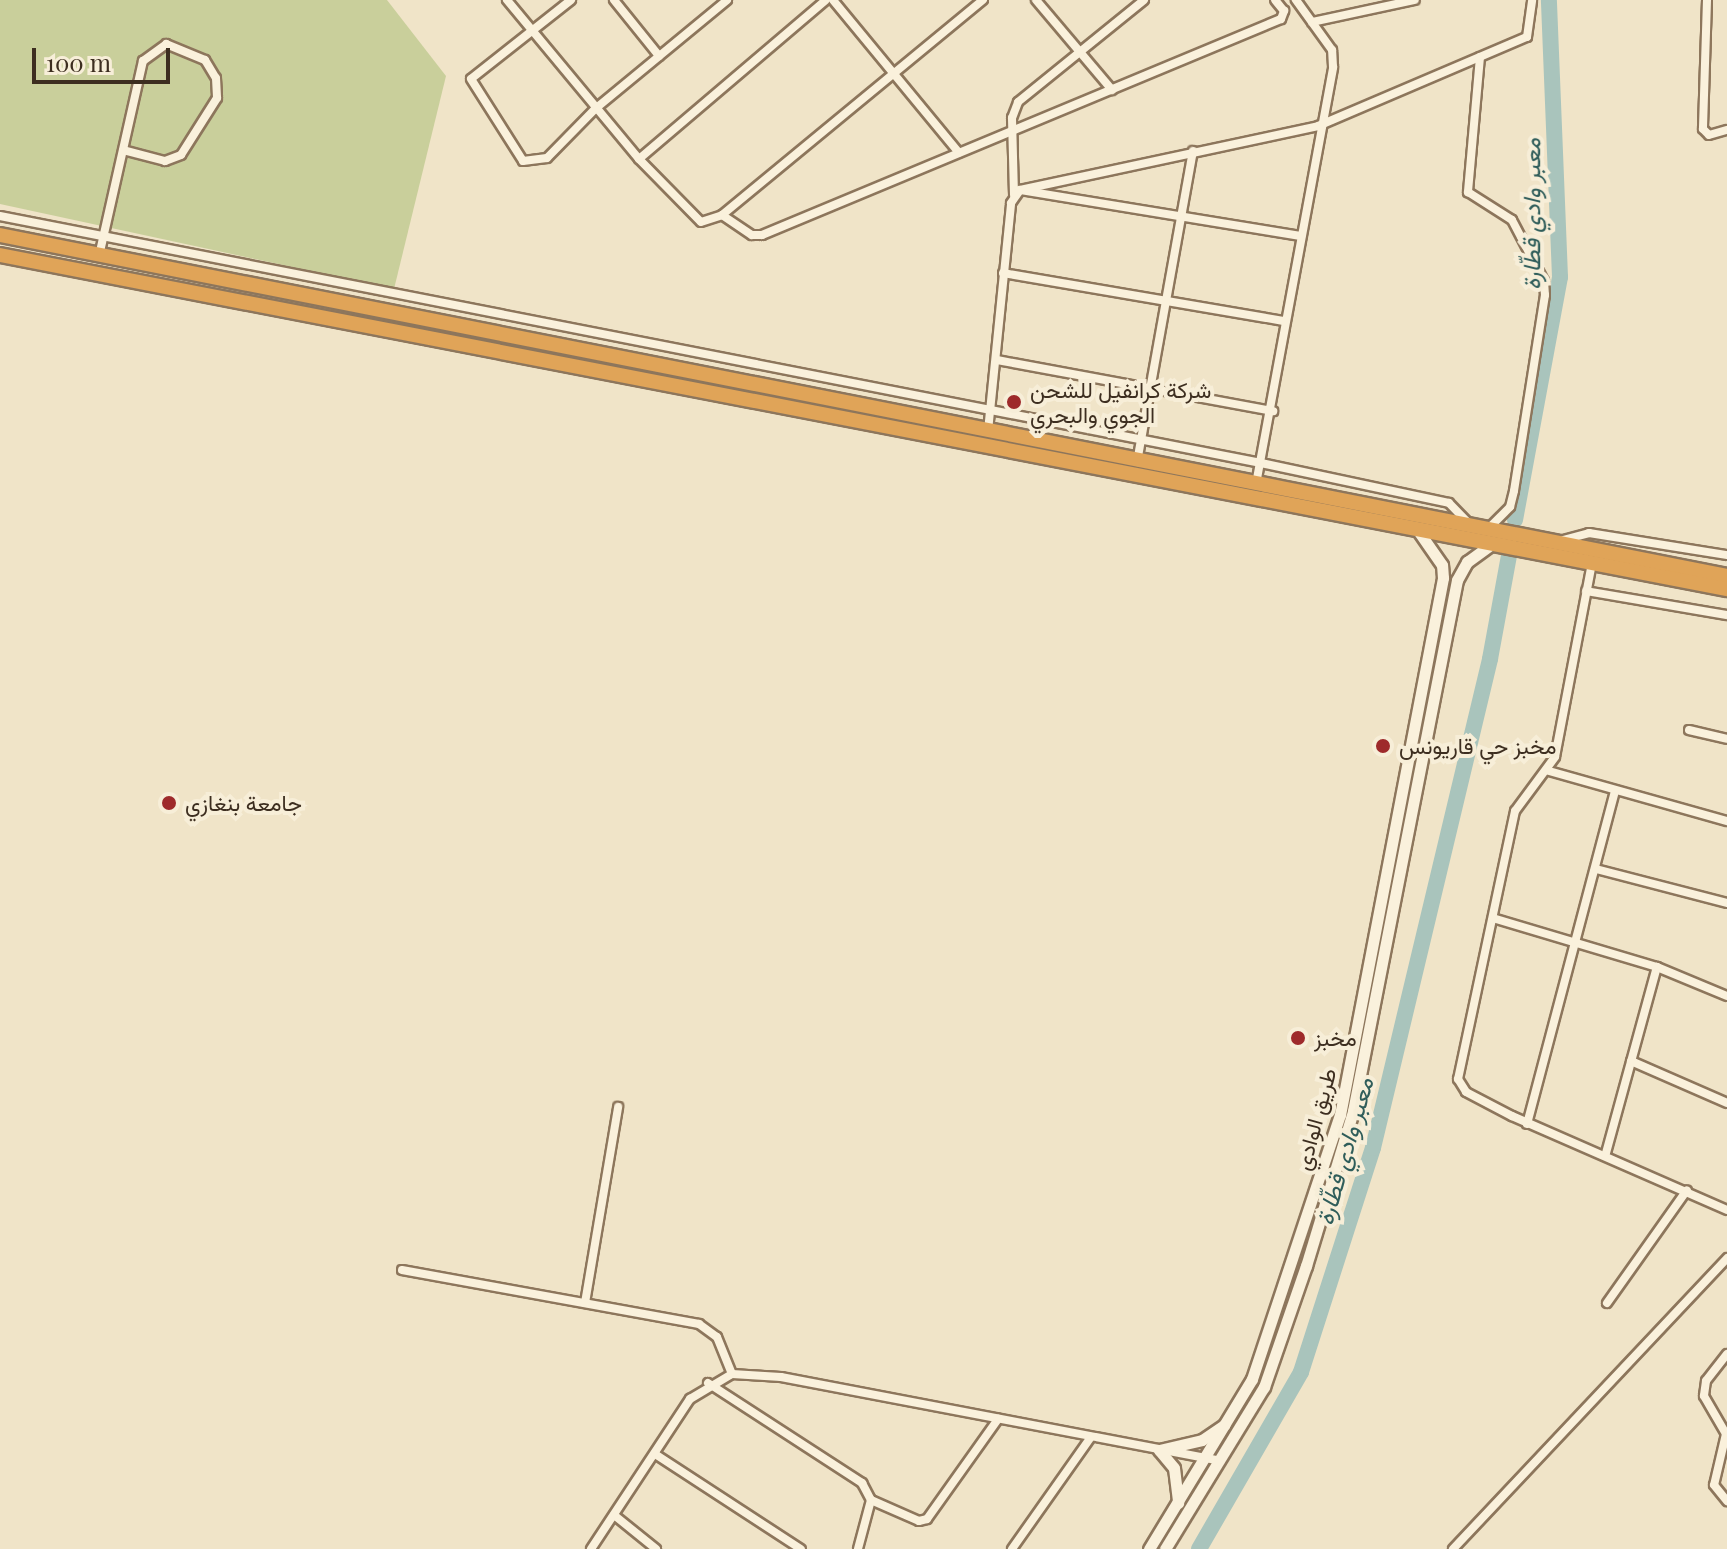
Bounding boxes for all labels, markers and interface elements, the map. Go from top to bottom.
scale bar [36,32,174,82]
text: 100 m [46,46,111,78]
water label: معبر وادي قطّارة [1517,138,1545,290]
place label: شركة كرانفيل للشحن الجوي والبحري [1030,376,1211,428]
marker: شركة كرانفيل للشحن الجوي والبحري [1005,393,1023,411]
place label: مخبز حي قاريونس [1399,733,1556,759]
marker: مخبز حي قاريونس [1374,737,1392,755]
place label: جامعة بنغازي [185,790,302,816]
marker: جامعة بنغازي [160,794,178,812]
place label: مخبز [1314,1025,1357,1051]
marker: مخبز [1289,1029,1307,1047]
street label: طريق الوادي [1289,1065,1341,1173]
water label: معبر وادي قطّارة [1309,1074,1379,1228]

